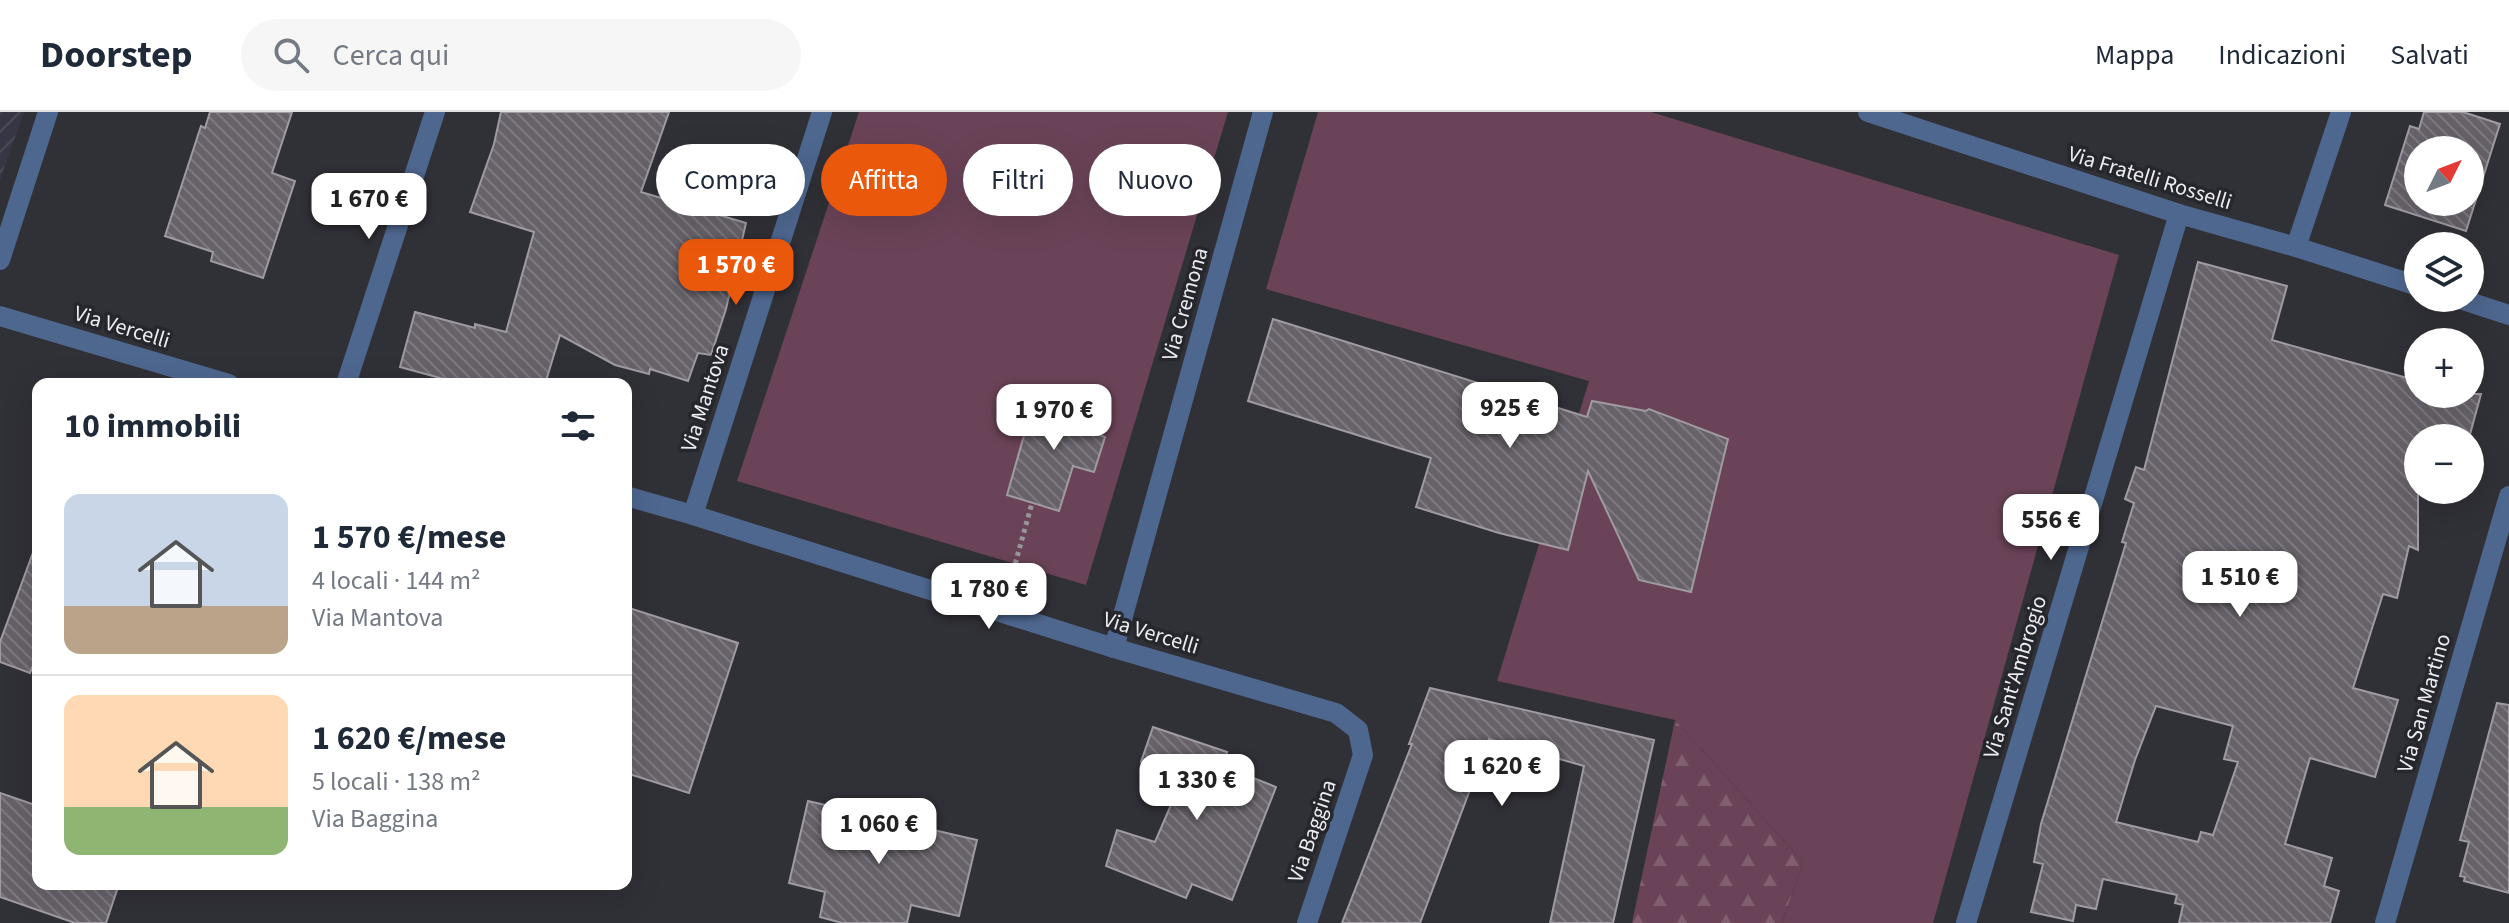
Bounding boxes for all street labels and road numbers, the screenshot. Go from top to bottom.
street label: Via Fratelli Rosselli [2064,138,2236,218]
street label: Via Cremona [1154,244,1216,364]
street label: Via Vercelli [70,297,174,357]
street label: Via Mantova [673,340,737,456]
street label: Via Sant'Ambrogio [1975,592,2055,762]
street label: Via Vercelli [1099,603,1203,663]
street label: Via San Martino [2389,630,2459,776]
street label: Via Baggina [1279,775,1345,887]

